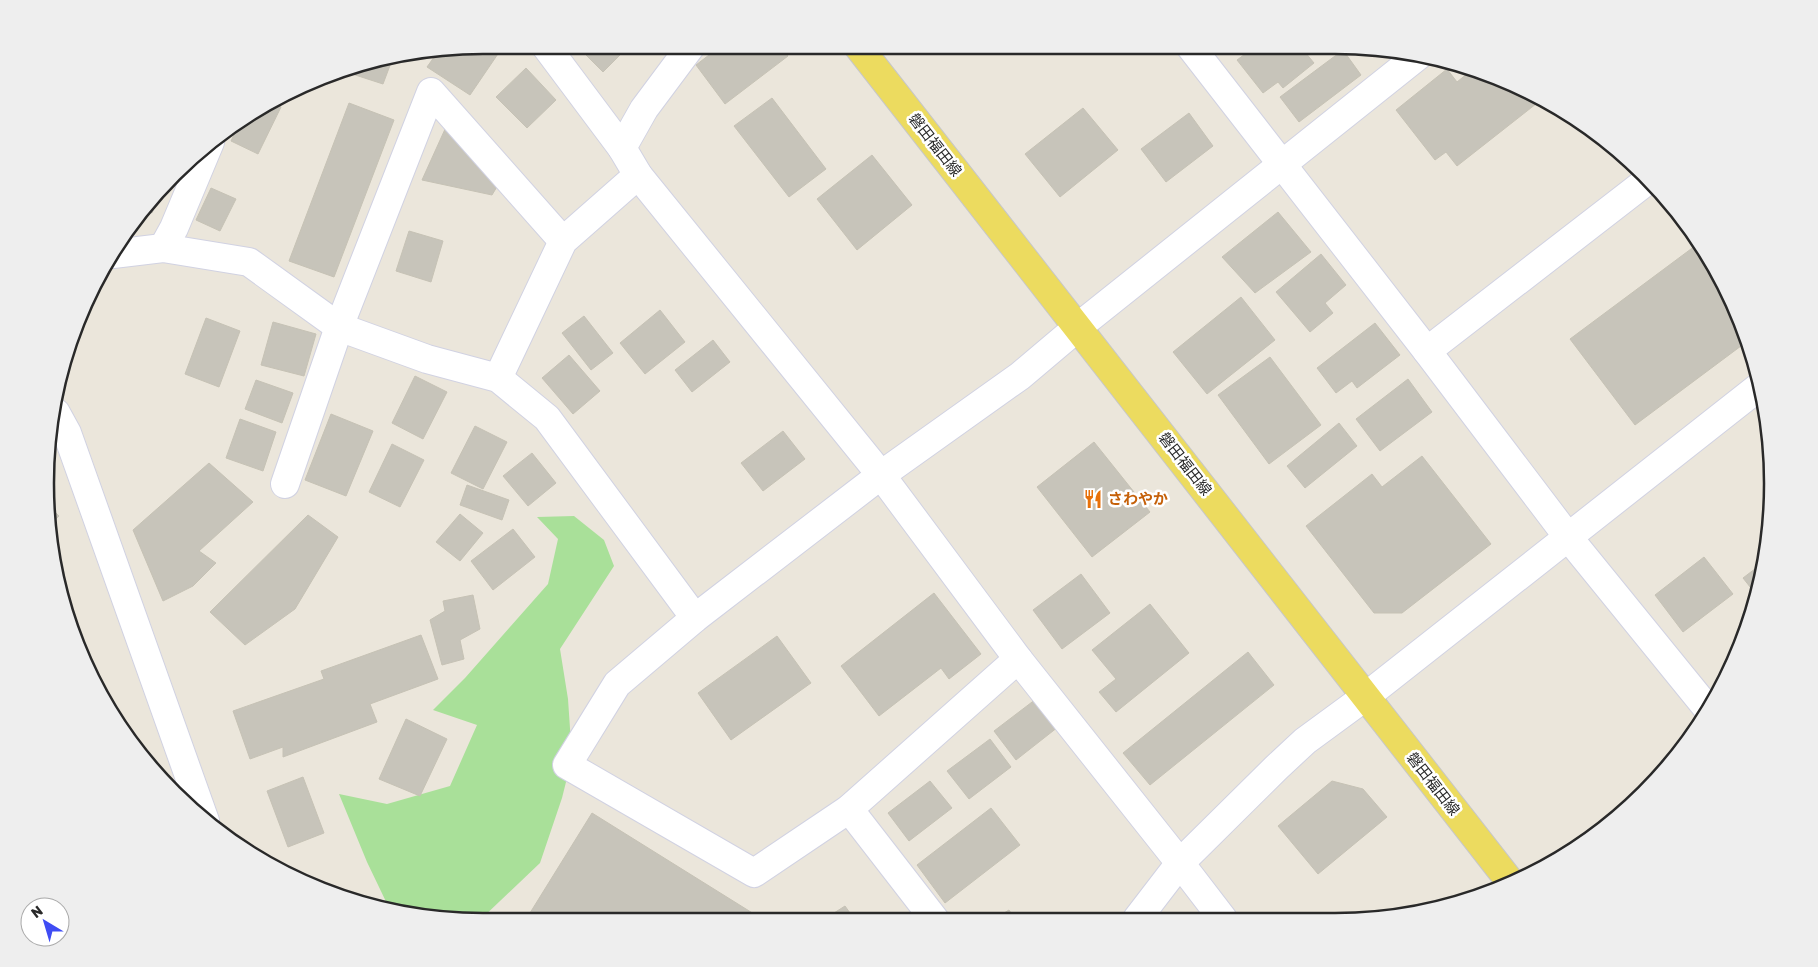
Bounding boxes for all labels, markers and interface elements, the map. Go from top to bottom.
street label: 磐田福田線 [905,110,965,180]
street label: 磐田福田線 [1155,429,1215,499]
restaurant icon: さわやか [1082,488,1104,510]
place label: さわやか [1108,490,1168,508]
street label: 磐田福田線 [1403,749,1463,819]
north arrow [20,897,70,947]
text: N [28,902,47,922]

